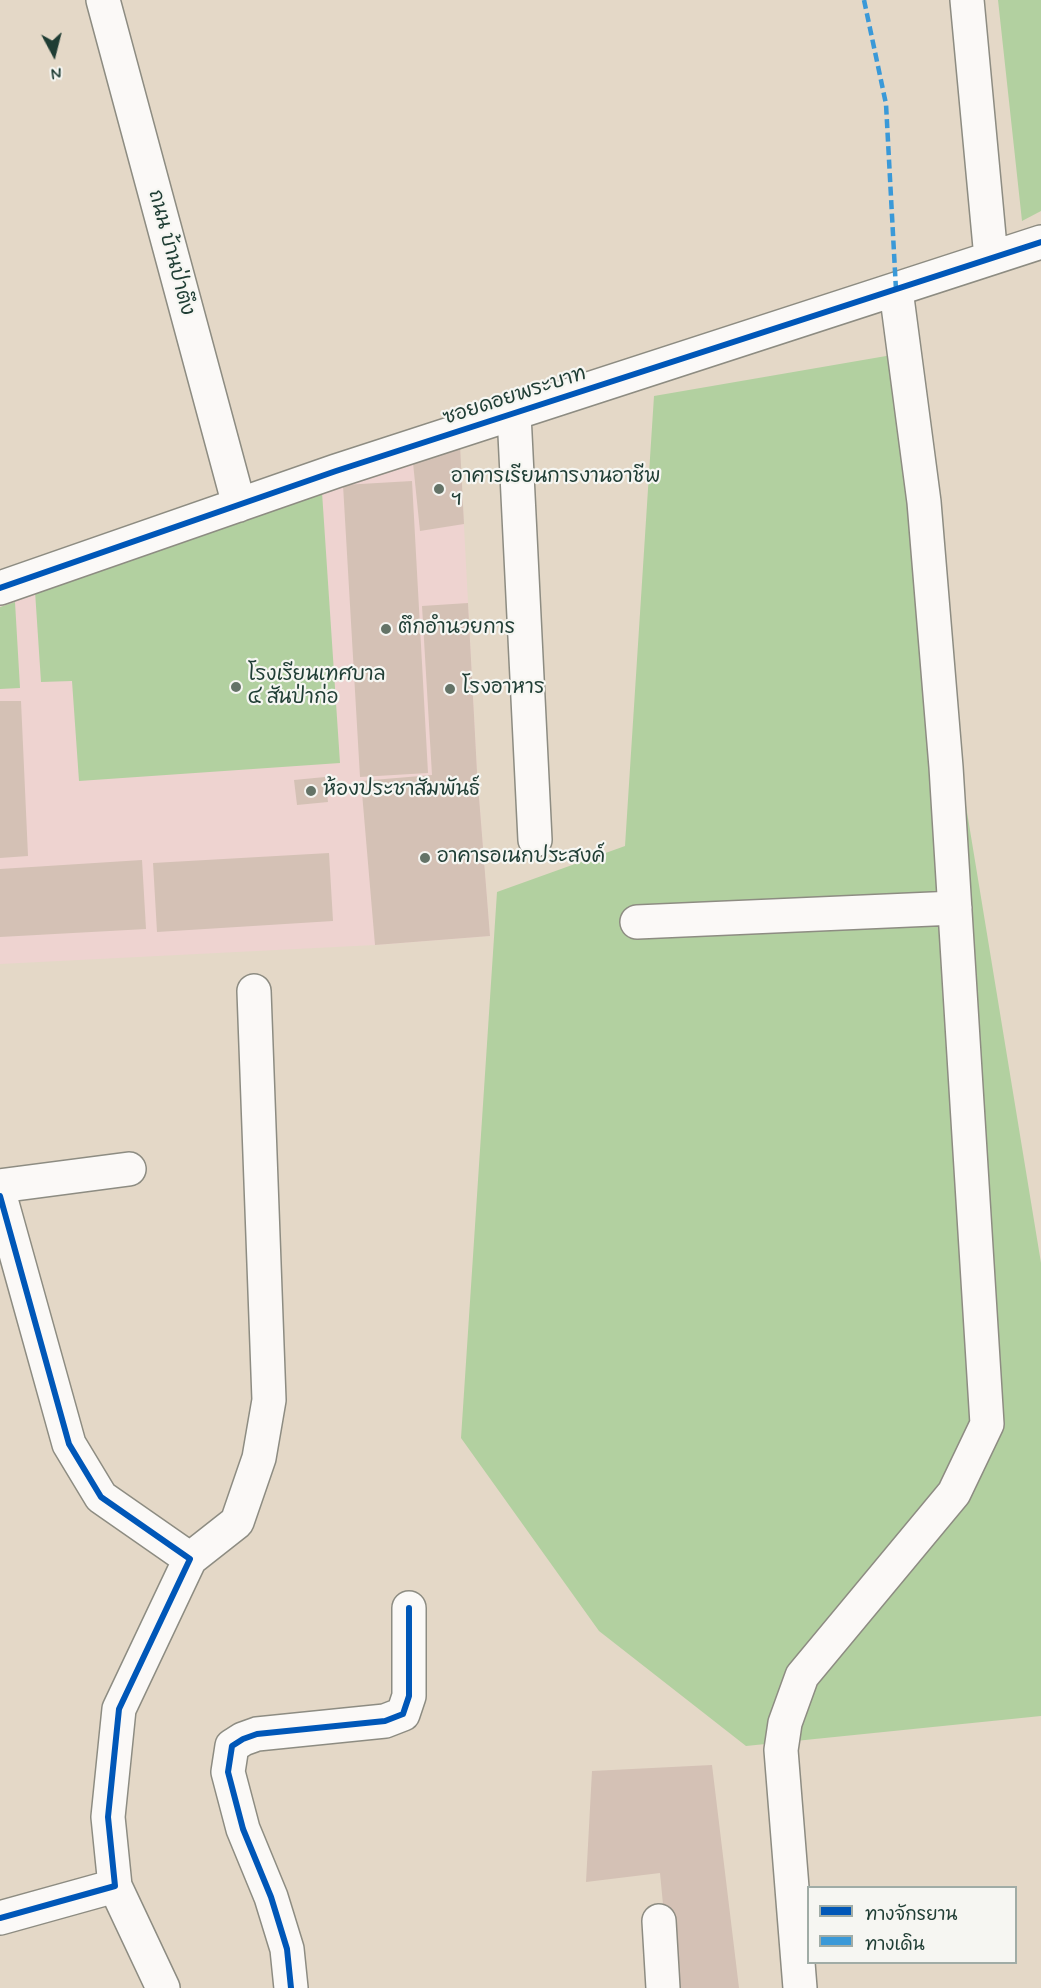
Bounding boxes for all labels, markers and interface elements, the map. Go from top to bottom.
north arrow [24,24,84,84]
text: N [50,61,63,83]
street label: ถนน บ้านป่าตึง [142,188,198,318]
street label: ซอยดอยพระบาท [440,363,590,431]
place label: อาคารเรียนการงานอาชีพ ฯ [451,466,660,513]
marker: อาคารเรียนการงานอาชีพ ฯ [432,482,446,496]
place label: ตึกอำนวยการ [398,617,515,641]
marker: ตึกอำนวยการ [379,622,393,636]
place label: โรงเรียนเทศบาล ๔ สันป่าก่อ [248,664,386,711]
place label: โรงอาหาร [462,677,545,701]
marker: โรงเรียนเทศบาล ๔ สันป่าก่อ [229,680,243,694]
marker: โรงอาหาร [443,682,457,696]
place label: ห้องประชาสัมพันธ์ [323,779,480,803]
marker: ห้องประชาสัมพันธ์ [304,784,318,798]
place label: อาคารอเนกประสงค์ [437,846,605,870]
marker: อาคารอเนกประสงค์ [418,851,432,865]
legend [807,1886,1017,1964]
text: ทางจักรยาน [865,1903,957,1927]
text: ทางเดิน [865,1933,925,1957]

